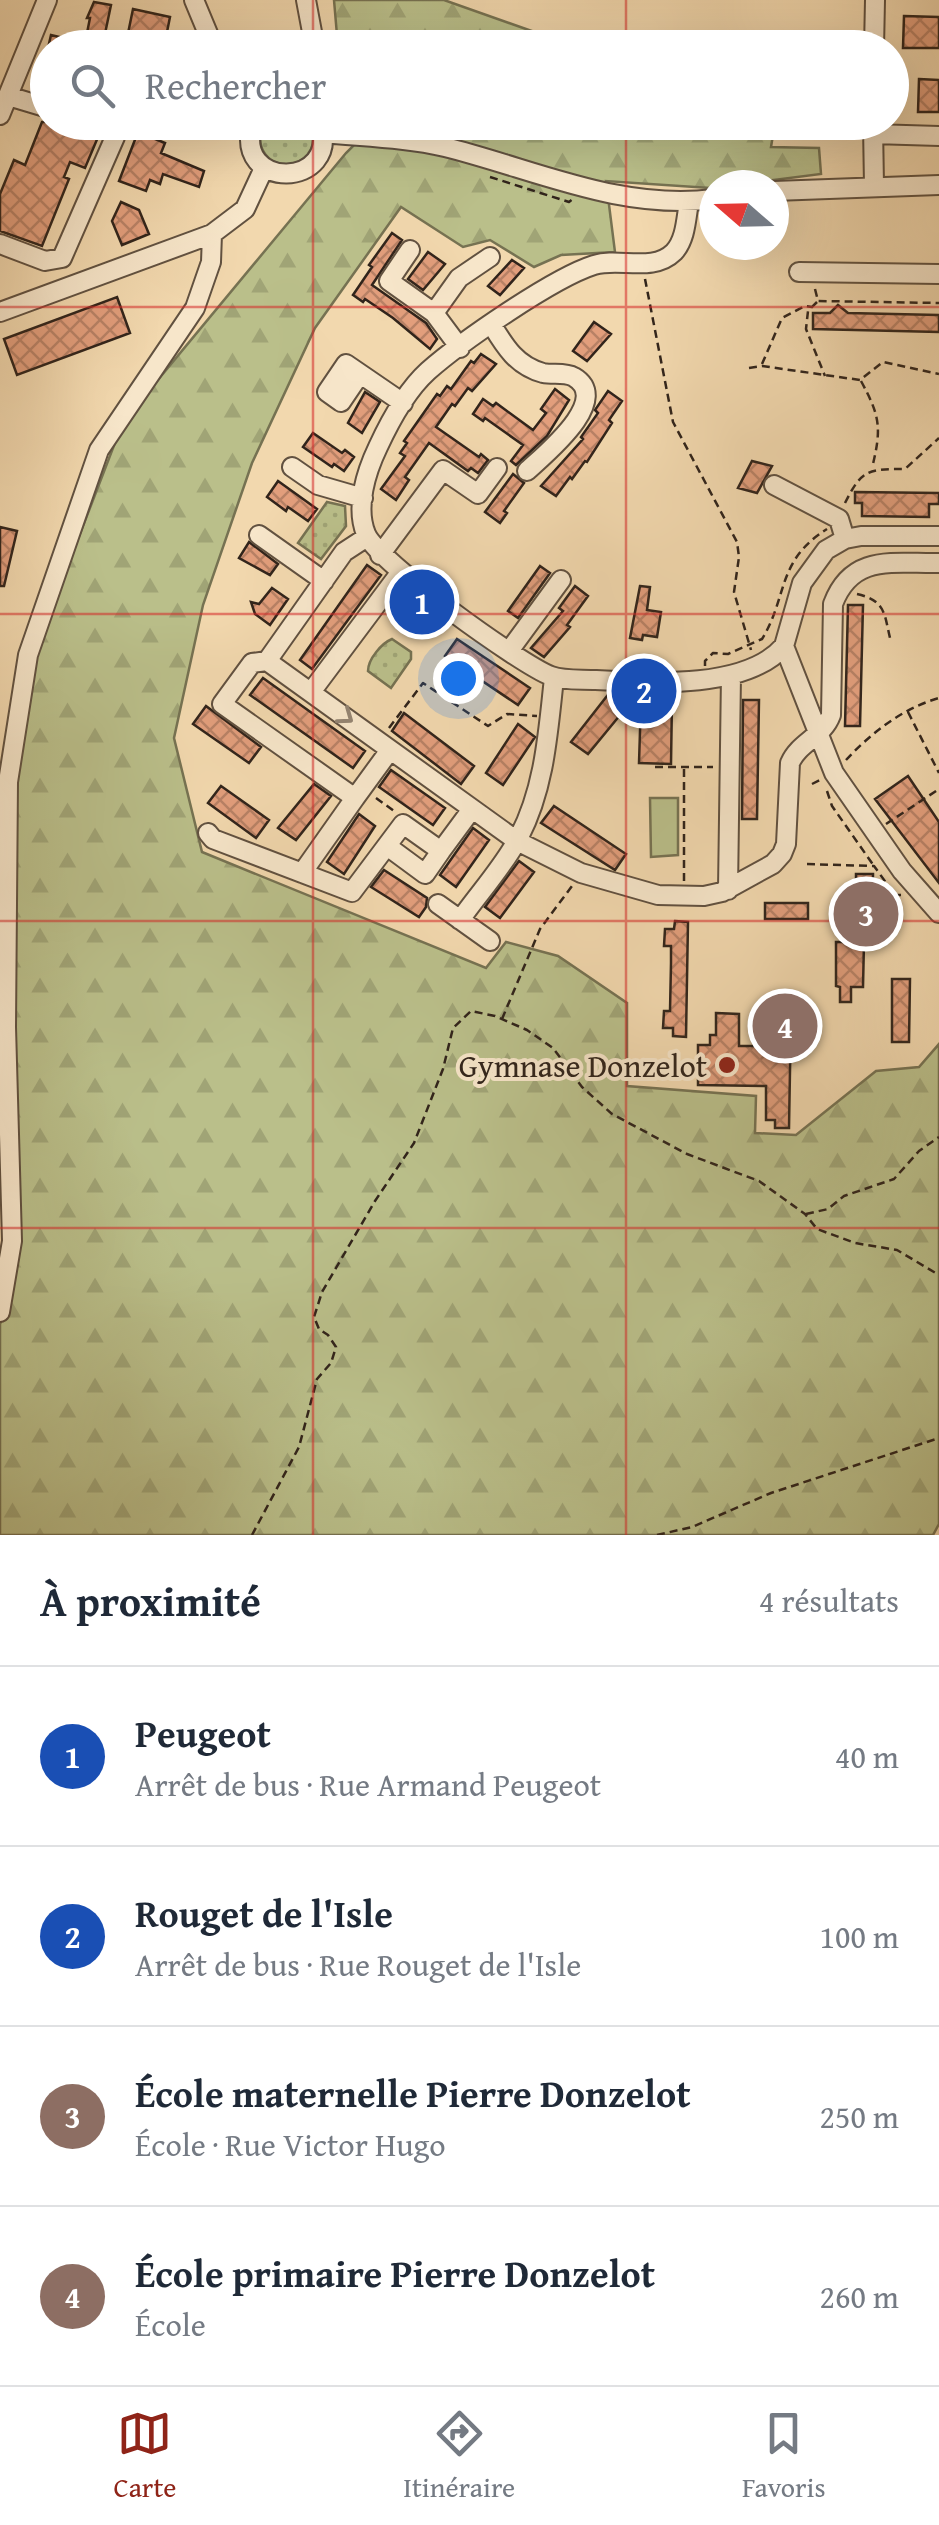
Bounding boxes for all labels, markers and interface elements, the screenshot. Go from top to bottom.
search box [30,30,909,140]
text: Rechercher [145,57,326,113]
icon: search [65,58,120,113]
north arrow [699,170,789,260]
pin: 1 [390,564,454,640]
your location [433,653,484,704]
pin: 2 [612,654,676,728]
one-way arrow [335,705,354,723]
pin: 3 [834,876,898,952]
pin: 4 [752,988,818,1064]
place label: Gymnase Donzelot [459,1042,707,1089]
marker: Gymnase Donzelot [716,1054,738,1076]
text: À proximité [40,1570,261,1631]
text: 4 résultats [759,1577,899,1624]
text: Peugeot [135,1705,271,1761]
text: 1 [64,1733,81,1780]
text: 40 m [835,1733,899,1780]
text: Arrêt de bus · Rue Armand Peugeot [135,1761,601,1808]
text: Rouget de l'Isle [135,1885,393,1941]
text: 2 [64,1913,81,1960]
text: 100 m [820,1913,899,1960]
text: Arrêt de bus · Rue Rouget de l'Isle [135,1941,581,1988]
text: École maternelle Pierre Donzelot [135,2065,691,2121]
text: 3 [64,2093,81,2140]
text: 250 m [820,2093,899,2140]
text: École · Rue Victor Hugo [135,2121,446,2168]
text: École primaire Pierre Donzelot [135,2245,655,2301]
text: 4 [64,2273,81,2320]
text: 260 m [820,2273,899,2320]
text: École [135,2301,206,2348]
tab: Carte [113,2406,176,2507]
tab: Itinéraire [403,2406,515,2507]
tab: Favoris [742,2406,826,2507]

